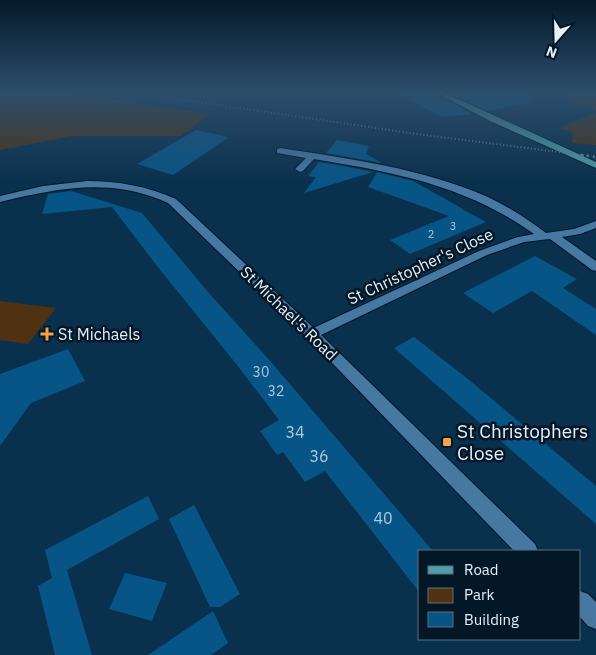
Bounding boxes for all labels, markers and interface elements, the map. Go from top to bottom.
north arrow [531,15,581,65]
text: N [544,42,559,62]
house number: 3 [450,219,456,233]
street label: St Christopher's Close [344,223,496,309]
house number: 2 [428,227,434,241]
street label: St Michael's Road [236,262,342,364]
place label: St Michaels [58,324,140,344]
marker: St Michaels [40,327,54,341]
house number: 30 [253,363,269,381]
house number: 32 [268,382,284,400]
place label: St Christophers Close [457,419,588,465]
house number: 34 [285,422,305,442]
marker: St Christophers Close [441,436,453,448]
house number: 36 [309,446,329,466]
house number: 40 [373,508,393,528]
legend [418,550,581,640]
text: Road [464,560,499,579]
text: Park [464,585,494,604]
text: Building [464,610,519,629]

